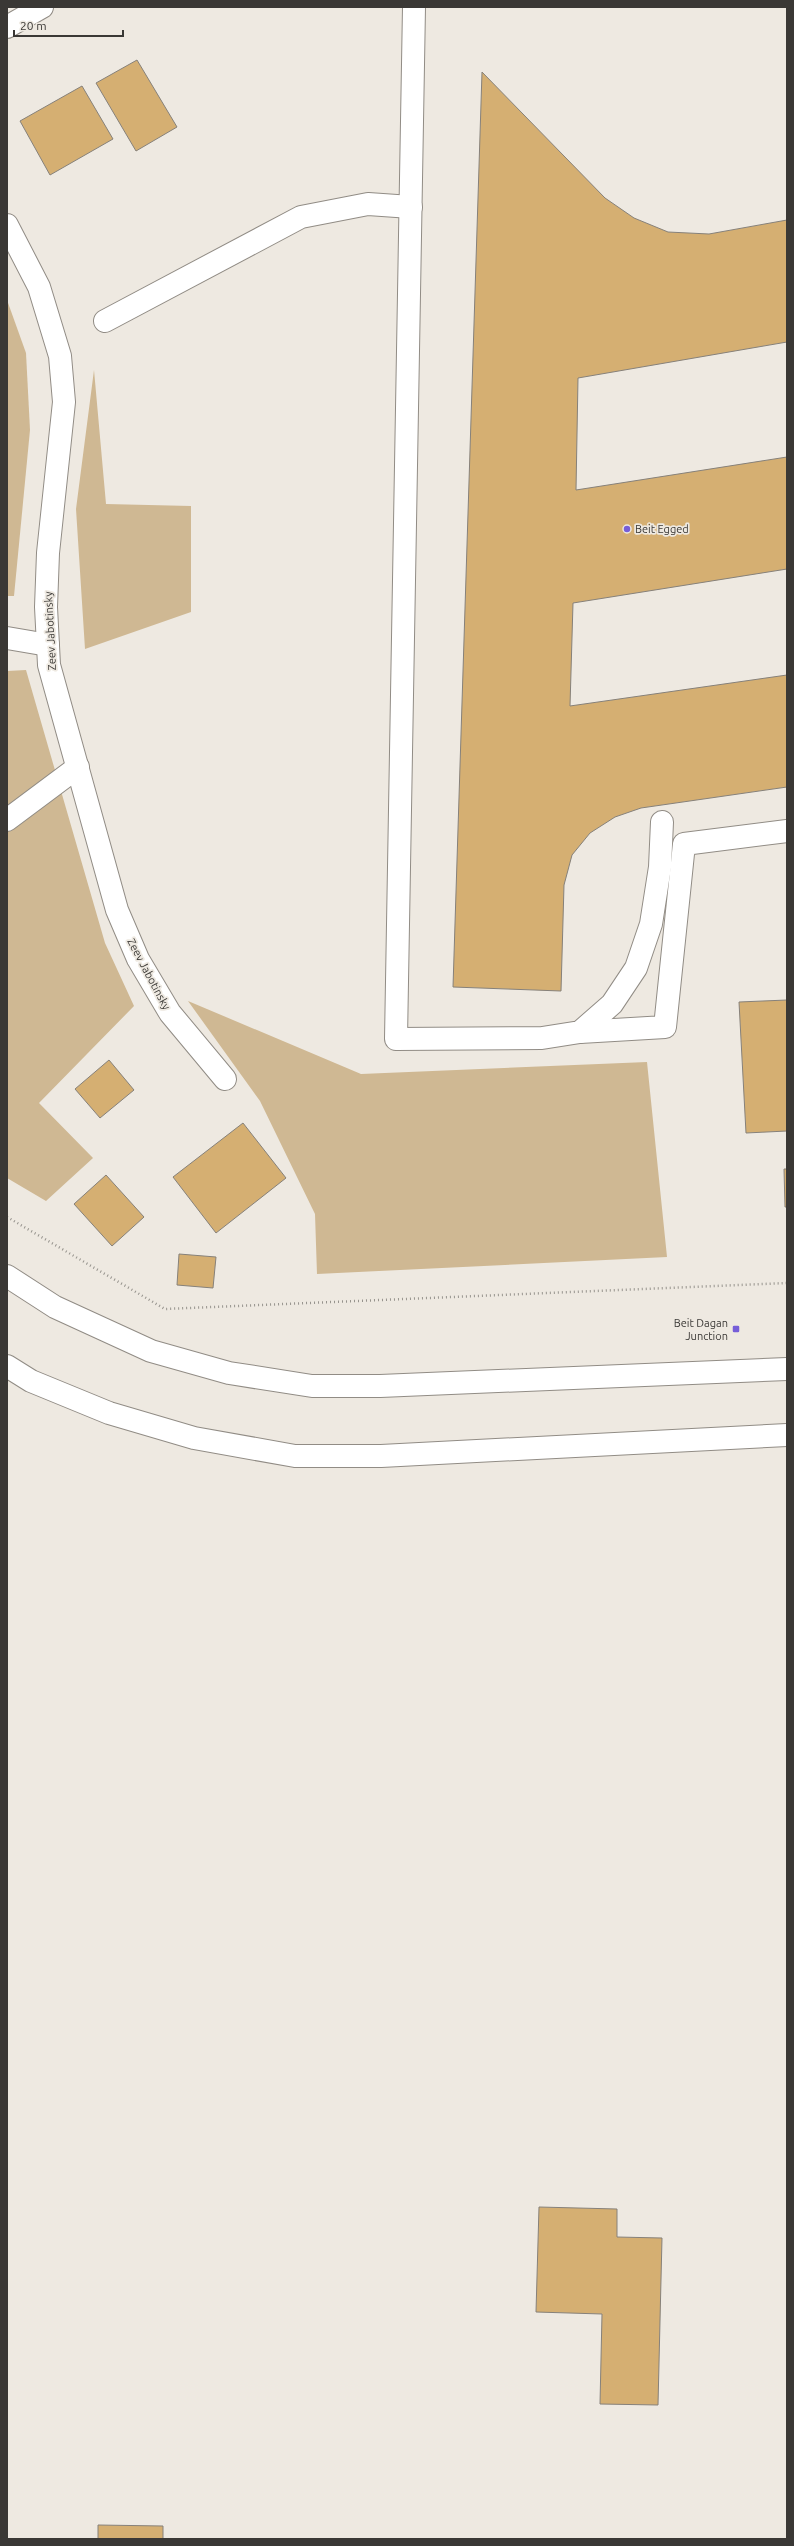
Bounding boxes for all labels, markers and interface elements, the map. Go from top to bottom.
scale bar [14,12,123,38]
text: 20 m [20,19,47,32]
place label: Beit Egged [635,523,689,535]
marker: Beit Egged [622,524,632,534]
street label: Zeev Jabotinsky [42,590,58,671]
street label: Zeev Jabotinsky [125,936,173,1012]
place label: Beit Dagan Junction [674,1317,728,1342]
marker: Beit Dagan Junction [731,1324,741,1334]

